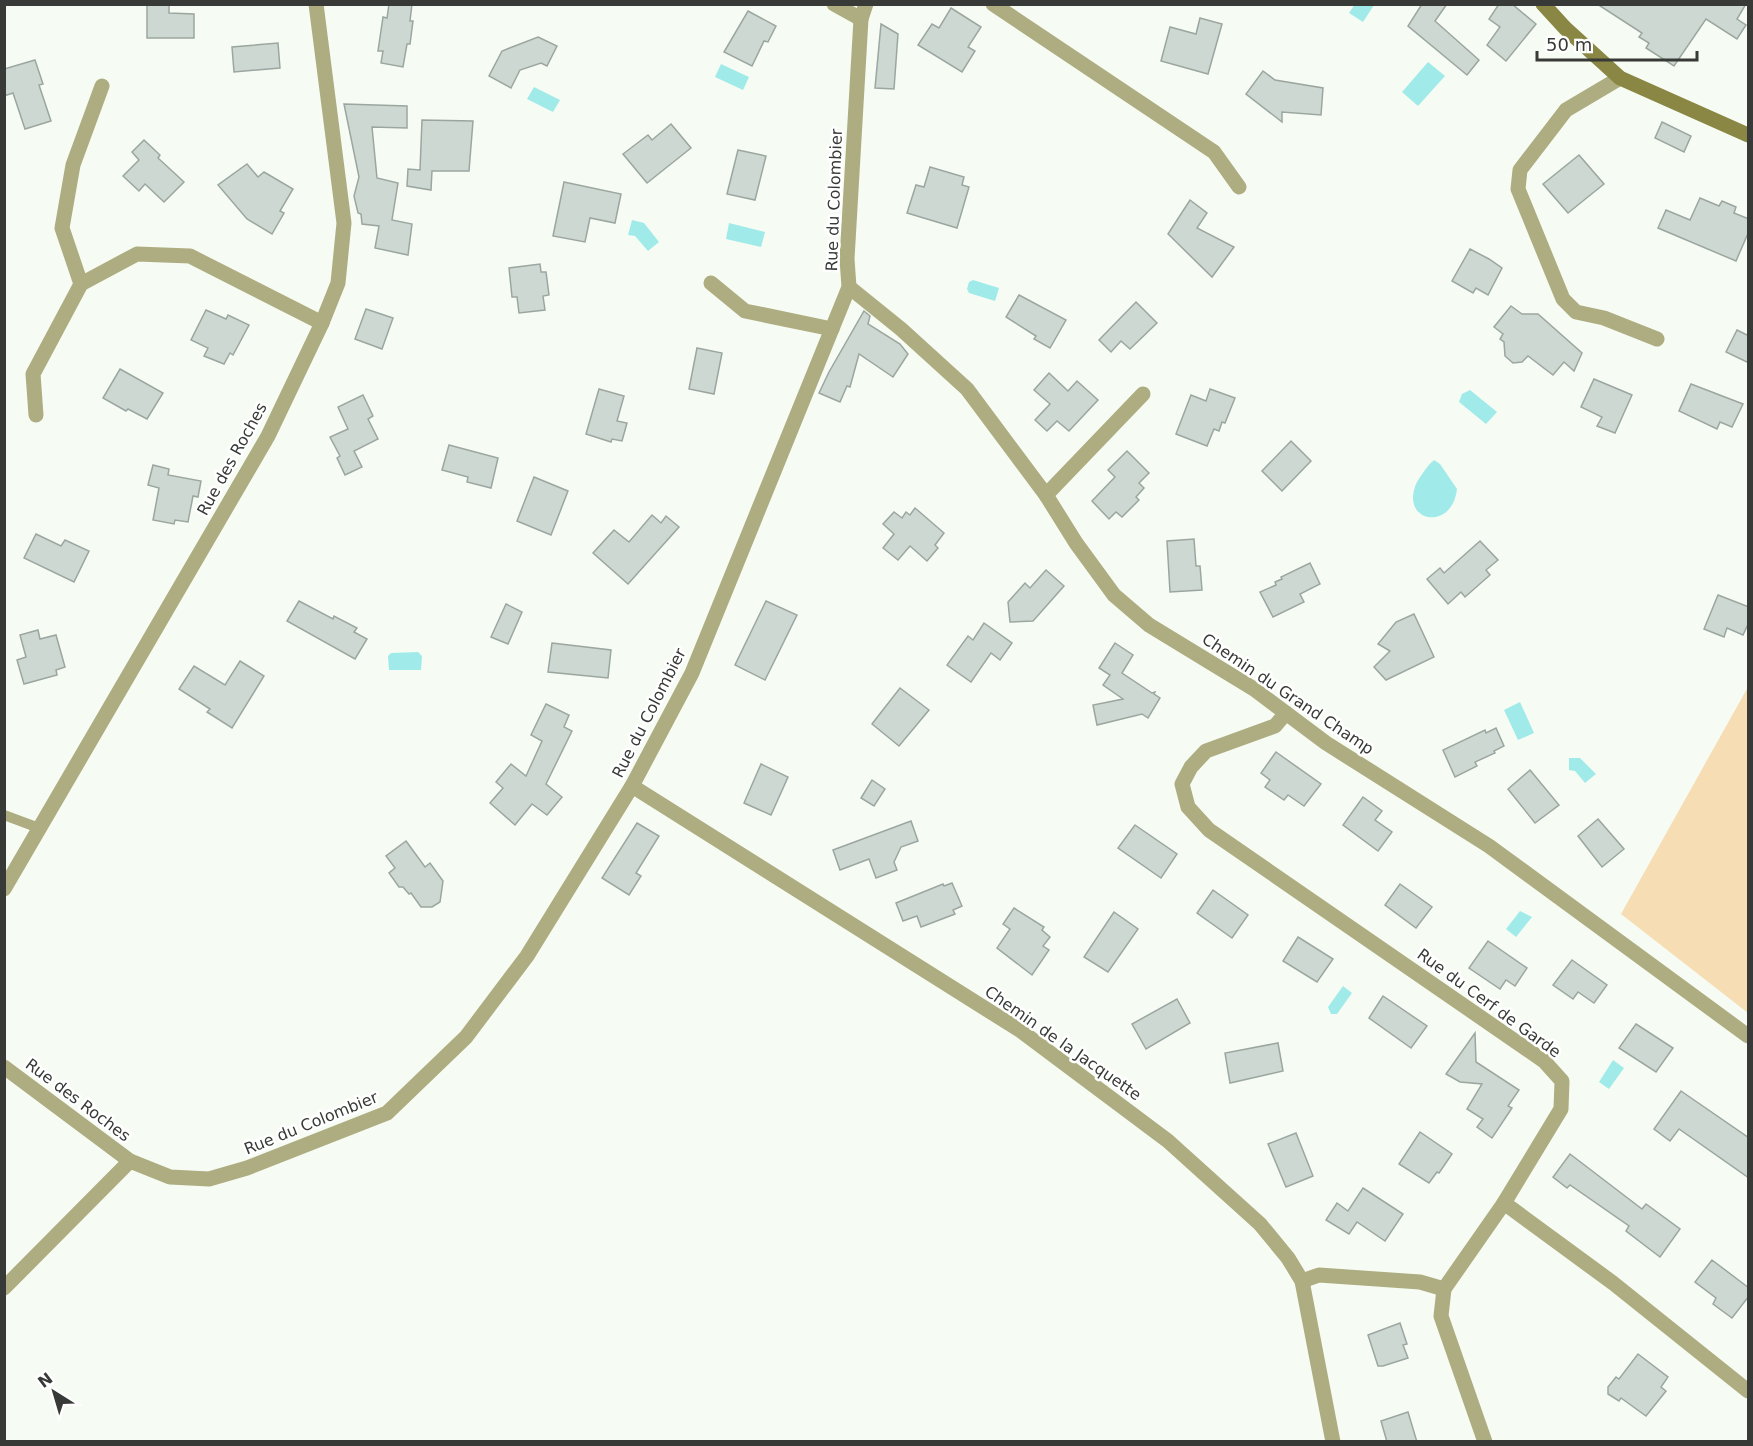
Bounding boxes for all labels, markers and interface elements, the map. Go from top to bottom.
scale bar [1537,24,1698,62]
text: 50 m [1546,34,1592,55]
street label: Rue du Colombier [822,128,846,272]
street label: Rue des Roches [193,399,271,519]
street label: Chemin du Grand Champ [1199,629,1377,759]
street label: Rue du Colombier [608,645,690,781]
street label: Rue du Cerf de Garde [1414,945,1564,1061]
street label: Chemin de la Jacquette [981,982,1145,1104]
street label: Rue des Roches [22,1054,134,1146]
street label: Rue du Colombier [241,1087,381,1159]
north arrow [24,1362,84,1422]
text: N [34,1369,56,1392]

